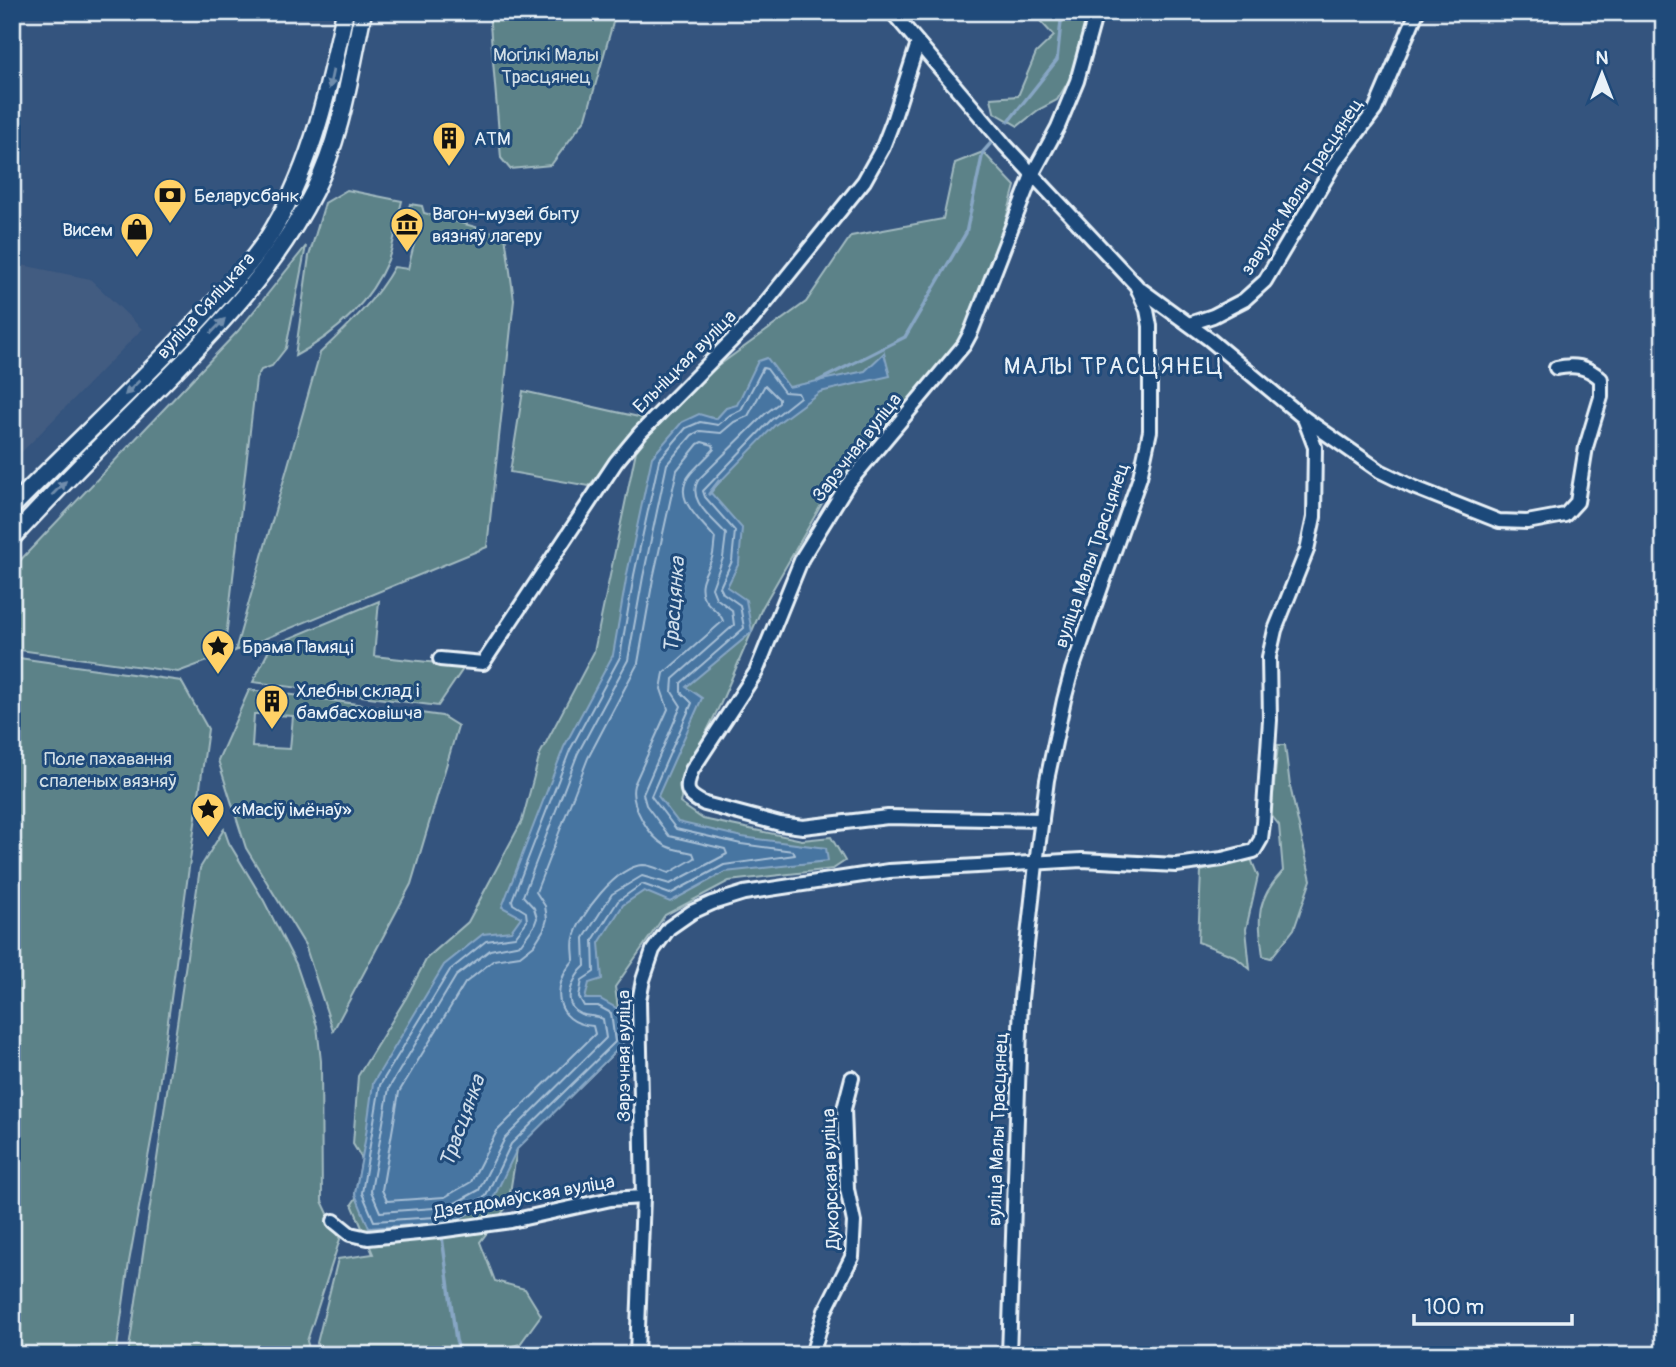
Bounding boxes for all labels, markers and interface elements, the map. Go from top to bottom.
north arrow [1568,38,1638,108]
park label: Могілкі Малы Трасцянец [493,43,599,89]
text: N [1596,46,1609,70]
one-way arrow [326,68,337,90]
street label: завулак Малы Трасцянец [1235,93,1368,280]
building icon: АТМ [430,119,468,168]
place label: АТМ [474,127,511,151]
bank icon: Беларусбанк [151,176,189,225]
place label: Беларусбанк [194,184,300,208]
place label: Вагон-музей быту вязняў лагеру [432,202,579,248]
museum icon: Вагон-музей быту вязняў лагеру [388,205,426,254]
shop icon: Висем [118,210,156,259]
place label: Висем [62,218,113,242]
street label: вуліца Сяліцкага [151,247,260,364]
street label: Ельніцкая вуліца [628,305,742,419]
one-way arrow [210,318,226,335]
district label: МАЛЫ ТРАСЦЯНЕЦ [1004,352,1224,381]
one-way arrow [124,380,141,397]
street label: Зарэчная вуліца [807,388,907,507]
street label: вуліца Малы Трасцянец [1049,460,1135,651]
one-way arrow [51,480,67,496]
water label: Трасцянка [658,555,691,654]
place icon: Брама Памяці [199,627,237,676]
place label: Брама Памяці [242,635,354,659]
place label: Хлебны склад і бамбасховішча [296,679,422,725]
building icon: Хлебны склад і бамбасховішча [253,682,291,731]
park label: Поле пахавання спаленых вязняў [40,747,176,793]
place icon: «Масіў імёнаў» [189,790,227,839]
place label: «Масіў імёнаў» [232,798,352,822]
street label: Зарэчная вуліца [612,990,636,1122]
street label: вуліца Малы Трасцянец [983,1032,1013,1226]
water label: Трасцянка [433,1070,492,1171]
street label: Дукорская вуліца [817,1108,845,1251]
street label: Дзетдомаўская вуліца [431,1169,617,1225]
scale bar [1414,1283,1571,1327]
text: 100 m [1424,1294,1484,1321]

